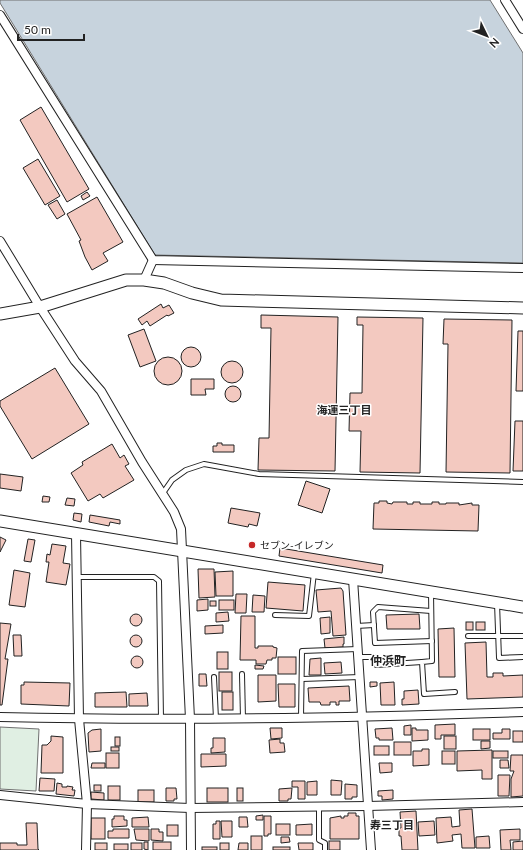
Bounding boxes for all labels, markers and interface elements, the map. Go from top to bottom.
scale bar [18,16,84,42]
north arrow [467,16,507,56]
text: 50 m [24,22,51,37]
text: N [487,36,502,51]
district label: 海運三丁目 [317,403,372,416]
place label: セブン-イレブン [260,539,334,551]
marker: セブン-イレブン [247,540,257,550]
district label: 仲浜町 [370,653,406,668]
district label: 寿三丁目 [370,818,414,831]

